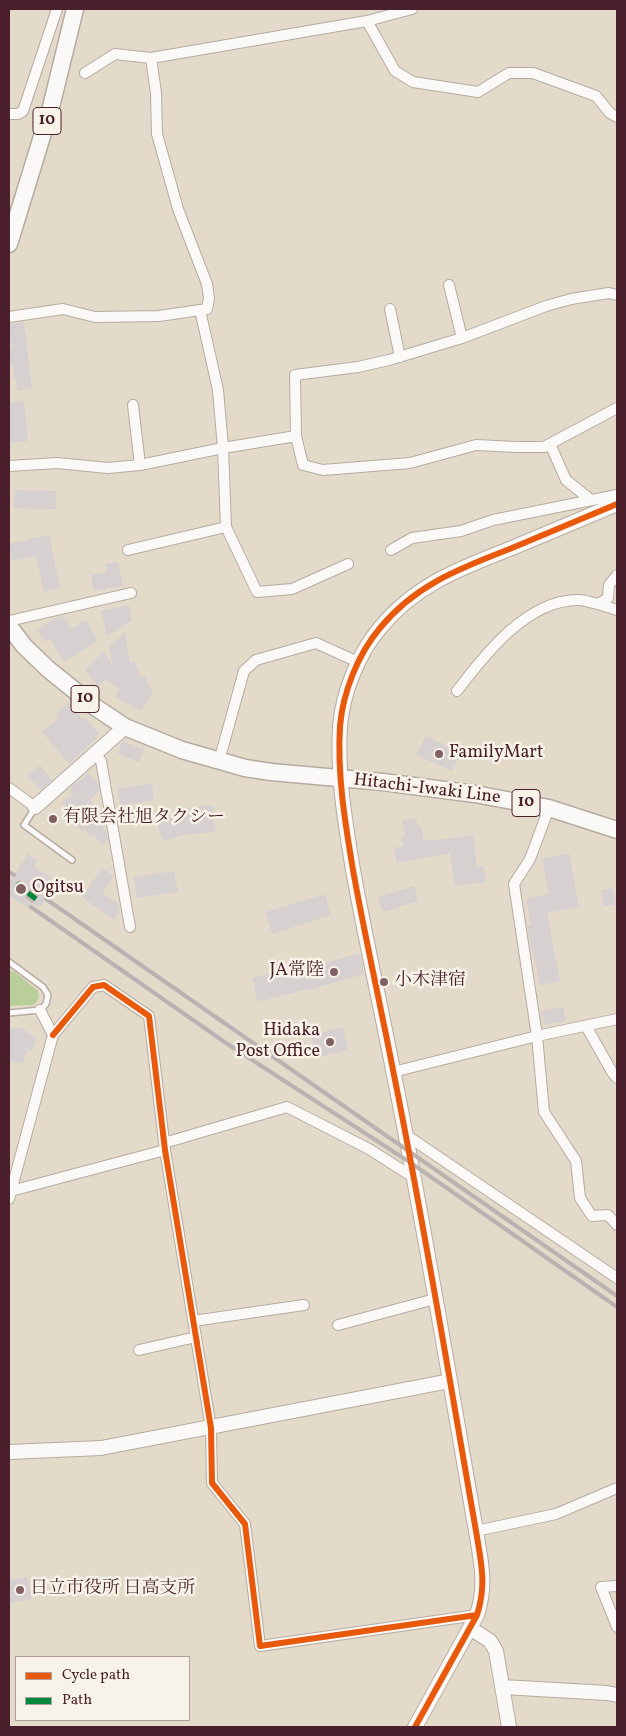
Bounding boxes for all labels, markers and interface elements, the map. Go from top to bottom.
road number: 10 [33,108,61,134]
road number: 10 [71,686,99,712]
place label: FamilyMart [449,743,543,765]
marker: FamilyMart [433,748,445,760]
street label: Hitachi-Iwaki Line [352,770,502,810]
road number: 10 [512,790,540,816]
place label: 有限会社旭タクシー [63,808,225,830]
marker: 有限会社旭タクシー [47,813,59,825]
place label: Ogitsu [32,878,84,900]
marker: Ogitsu [14,882,28,896]
place label: JA常陸 [269,961,324,983]
marker: JA常陸 [328,966,340,978]
place label: 小木津宿 [394,971,466,993]
marker: 小木津宿 [378,976,390,988]
place label: Hidaka Post Office [236,1021,320,1064]
marker: Hidaka Post Office [324,1036,336,1048]
place label: 日立市役所 日高支所 [30,1579,196,1601]
marker: 日立市役所 日高支所 [14,1584,26,1596]
legend [15,1656,190,1721]
text: Cycle path [62,1665,130,1686]
text: Path [62,1690,92,1711]

